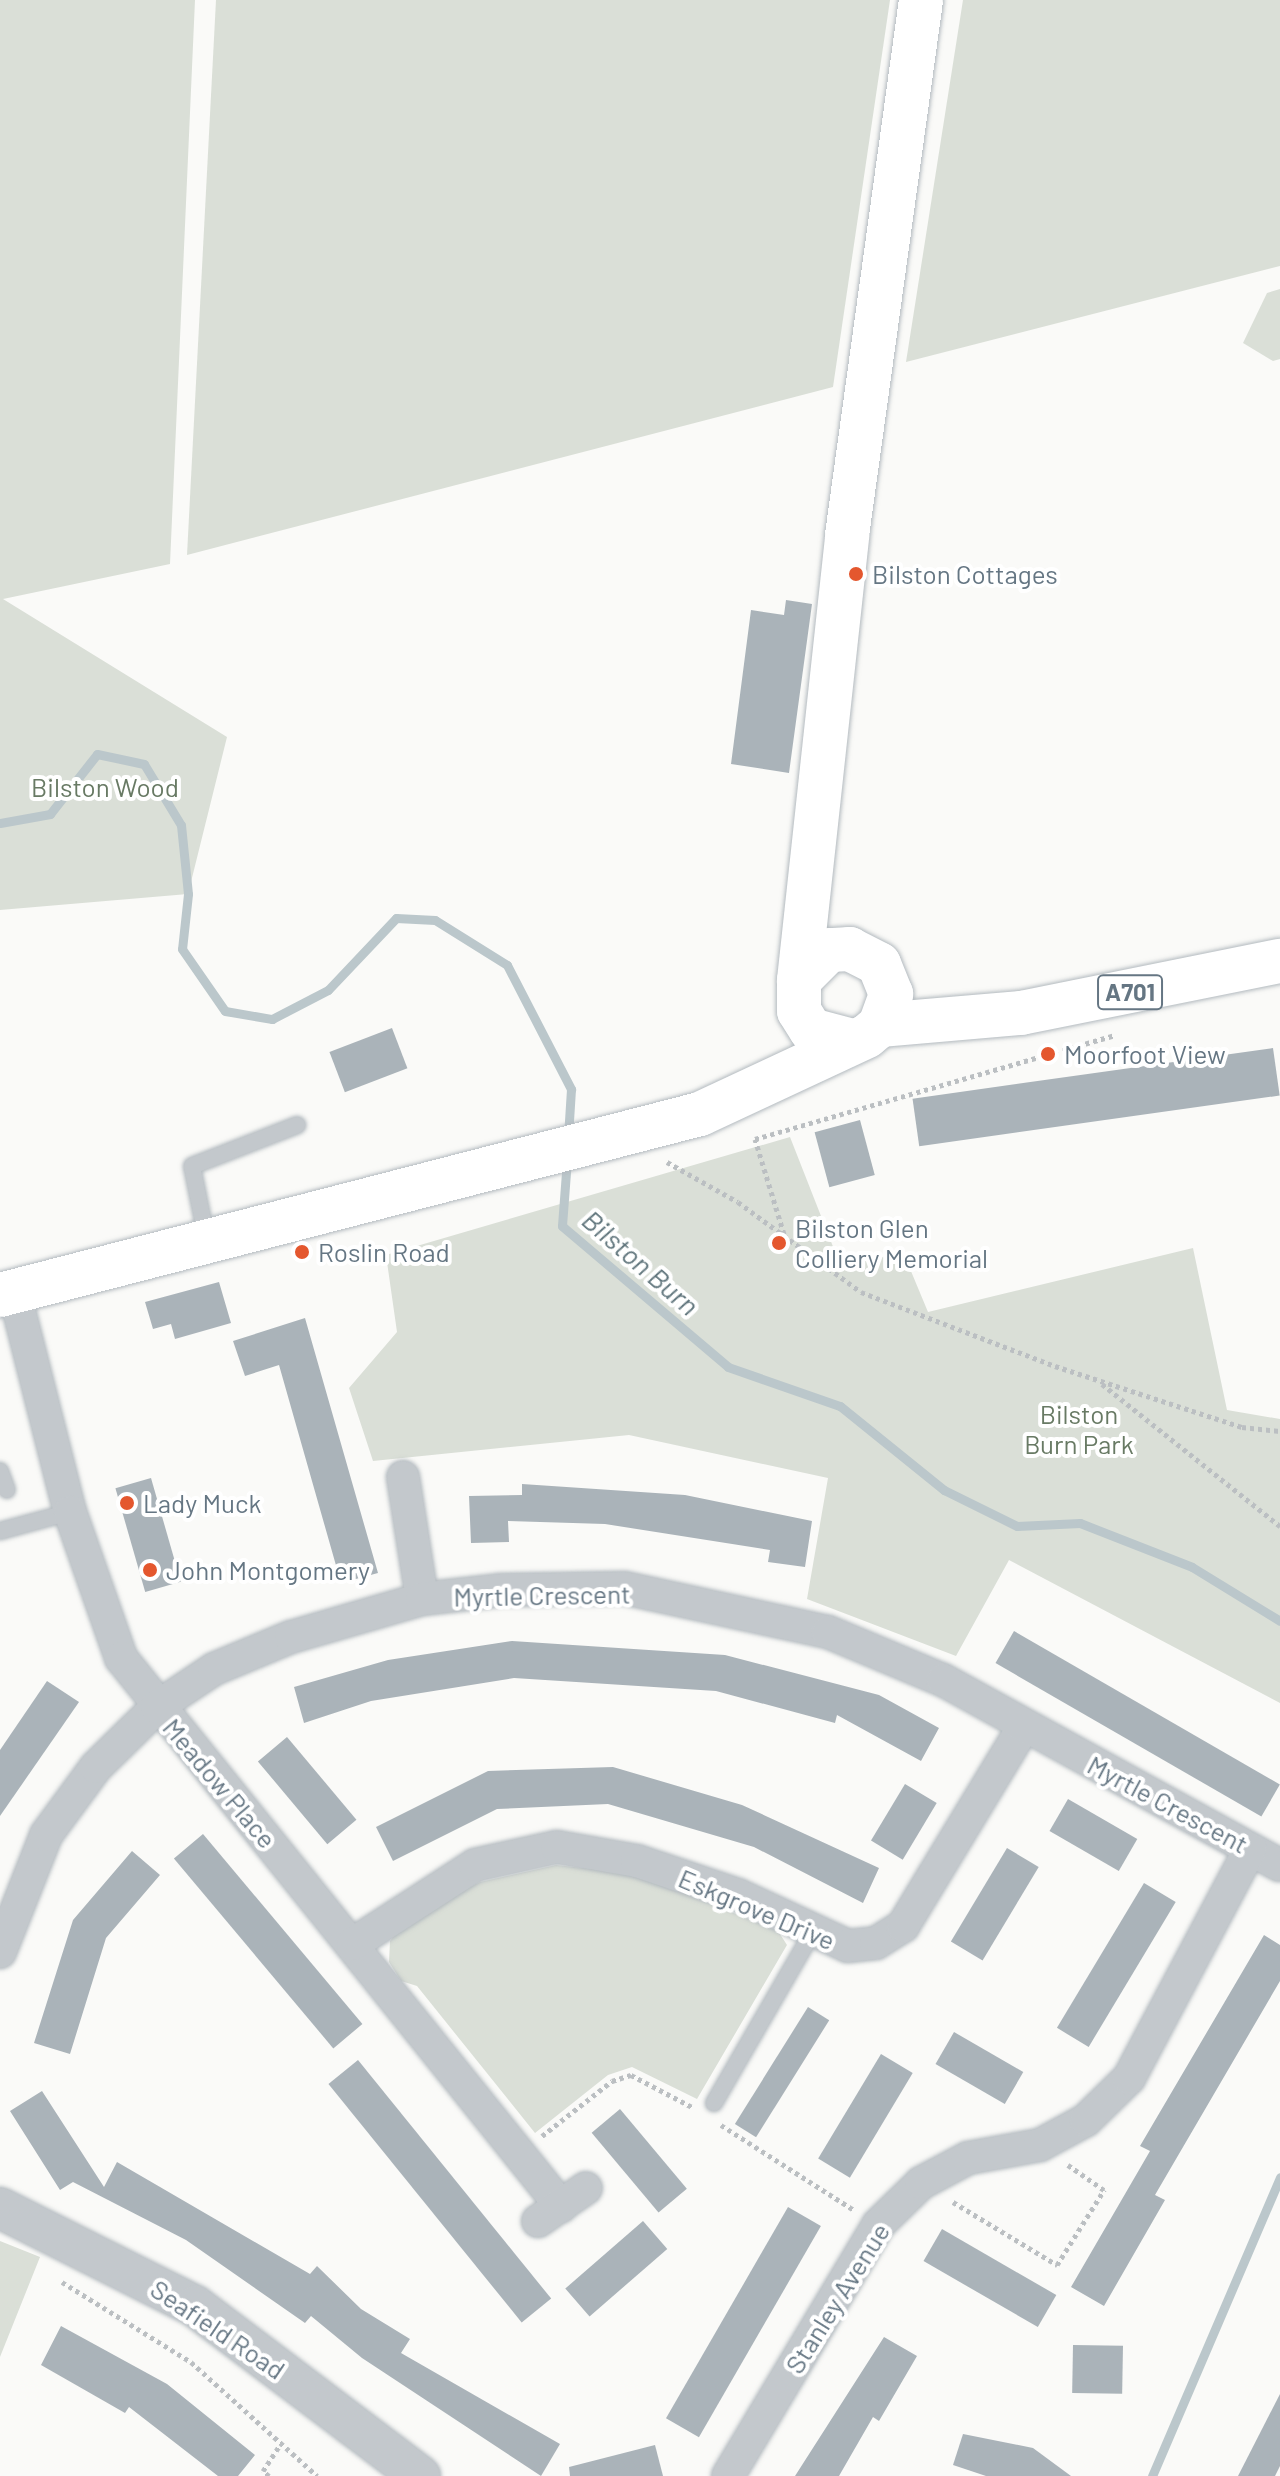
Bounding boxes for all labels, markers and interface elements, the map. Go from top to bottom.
place label: Bilston Cottages [872,558,1058,590]
marker: Bilston Cottages [847,565,865,583]
park label: Bilston Wood [31,771,179,803]
road number: A701 [1096,972,1164,1012]
place label: Moorfoot View [1064,1038,1226,1070]
marker: Moorfoot View [1039,1045,1057,1063]
water label: Bilston Burn [576,1202,706,1322]
place label: Bilston Glen Colliery Memorial [795,1212,988,1274]
marker: Bilston Glen Colliery Memorial [770,1234,788,1252]
place label: Roslin Road [318,1236,450,1268]
marker: Roslin Road [293,1243,311,1261]
park label: Bilston Burn Park [1024,1398,1134,1460]
place label: Lady Muck [143,1487,262,1519]
marker: Lady Muck [118,1494,136,1512]
place label: John Montgomery [166,1554,370,1586]
marker: John Montgomery [141,1561,159,1579]
street label: Myrtle Crescent [453,1578,631,1612]
street label: Meadow Place [157,1712,283,1854]
street label: Myrtle Crescent [1083,1749,1253,1859]
street label: Eskgrove Drive [674,1862,840,1956]
street label: Stanley Avenue [778,2217,896,2379]
street label: Seafield Road [145,2273,291,2385]

